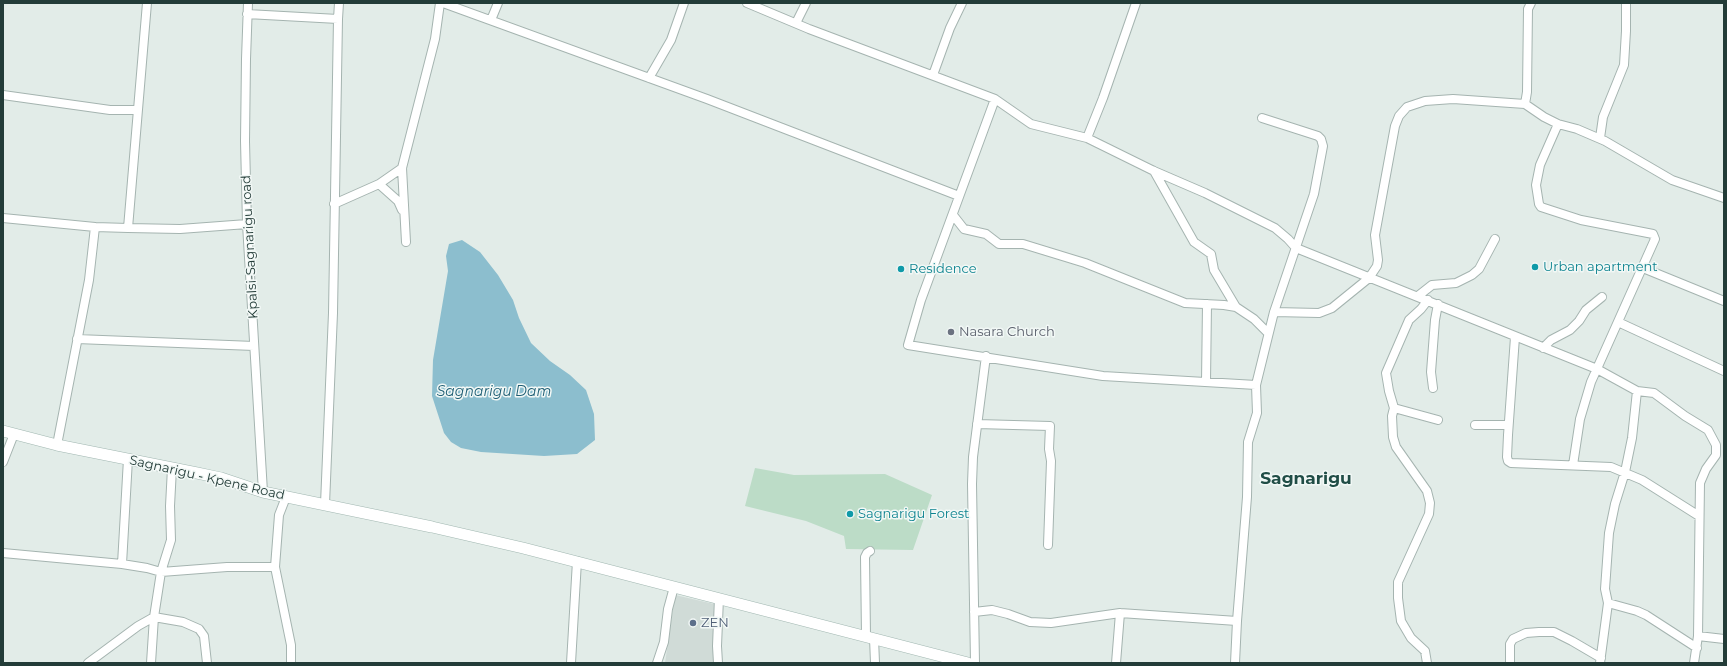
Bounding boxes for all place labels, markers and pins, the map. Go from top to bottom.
place label: Urban apartment [1543,259,1658,275]
place label: Residence [909,261,977,277]
marker: Urban apartment [1530,262,1540,272]
marker: Residence [896,264,906,274]
place label: Nasara Church [959,324,1055,340]
marker: Nasara Church [946,327,956,337]
place label: Sagnarigu Forest [858,506,969,522]
marker: Sagnarigu Forest [845,509,855,519]
place label: ZEN [701,615,729,631]
marker: ZEN [688,618,698,628]

